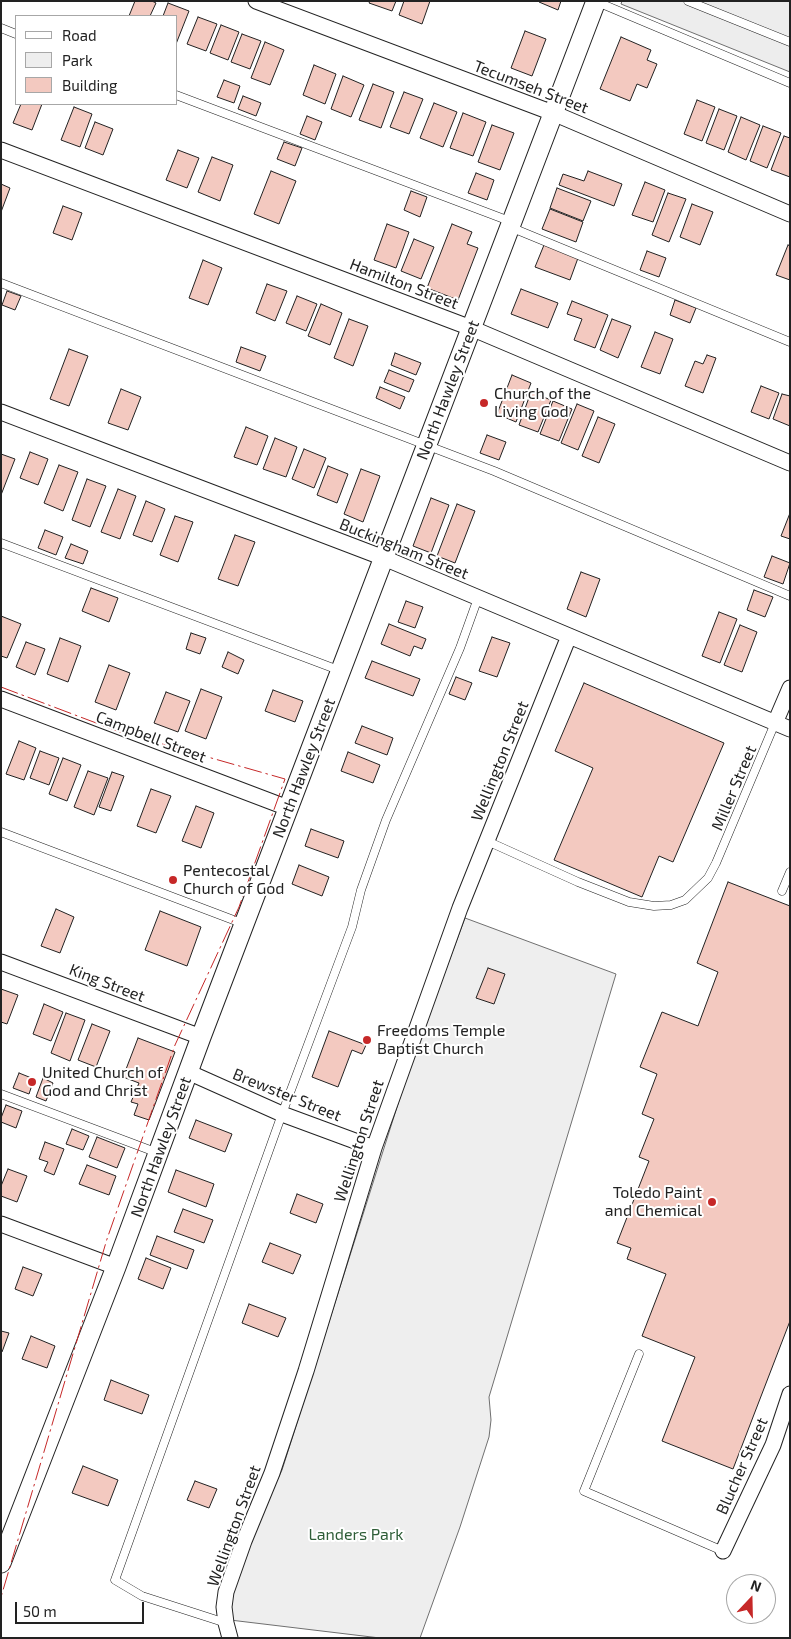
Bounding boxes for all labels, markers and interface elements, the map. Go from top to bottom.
legend [15,15,178,105]
text: Road [62,26,97,44]
text: Park [62,51,93,69]
street label: Tecumseh Street [471,56,591,118]
text: Building [62,76,117,94]
street label: Hamilton Street [347,255,461,313]
street label: North Hawley Street [412,317,484,463]
place label: Church of the Living God [494,384,591,422]
marker: Church of the Living God [478,397,490,409]
street label: Buckingham Street [337,514,471,584]
street label: North Hawley Street [268,695,340,841]
street label: Wellington Street [467,698,533,824]
street label: Campbell Street [93,707,209,767]
street label: Miller Street [707,743,761,833]
place label: Pentecostal Church of God [183,861,284,899]
marker: Pentecostal Church of God [167,874,179,886]
street label: King Street [66,960,148,1006]
place label: Freedoms Temple Baptist Church [377,1021,505,1059]
marker: Freedoms Temple Baptist Church [361,1034,373,1046]
place label: United Church of God and Christ [42,1063,163,1101]
street label: Brewster Street [230,1065,344,1125]
street label: North Hawley Street [127,1074,195,1220]
marker: United Church of God and Christ [26,1076,38,1088]
street label: Wellington Street [330,1077,388,1205]
place label: Toledo Paint and Chemical [605,1183,702,1221]
marker: Toledo Paint and Chemical [706,1196,718,1208]
street label: Blucher Street [712,1415,772,1517]
street label: Wellington Street [203,1463,265,1589]
park label: Landers Park [309,1525,403,1545]
north arrow [726,1574,776,1624]
text: N [748,1576,764,1595]
scale bar [18,1592,146,1624]
text: 50 m [23,1602,57,1620]

